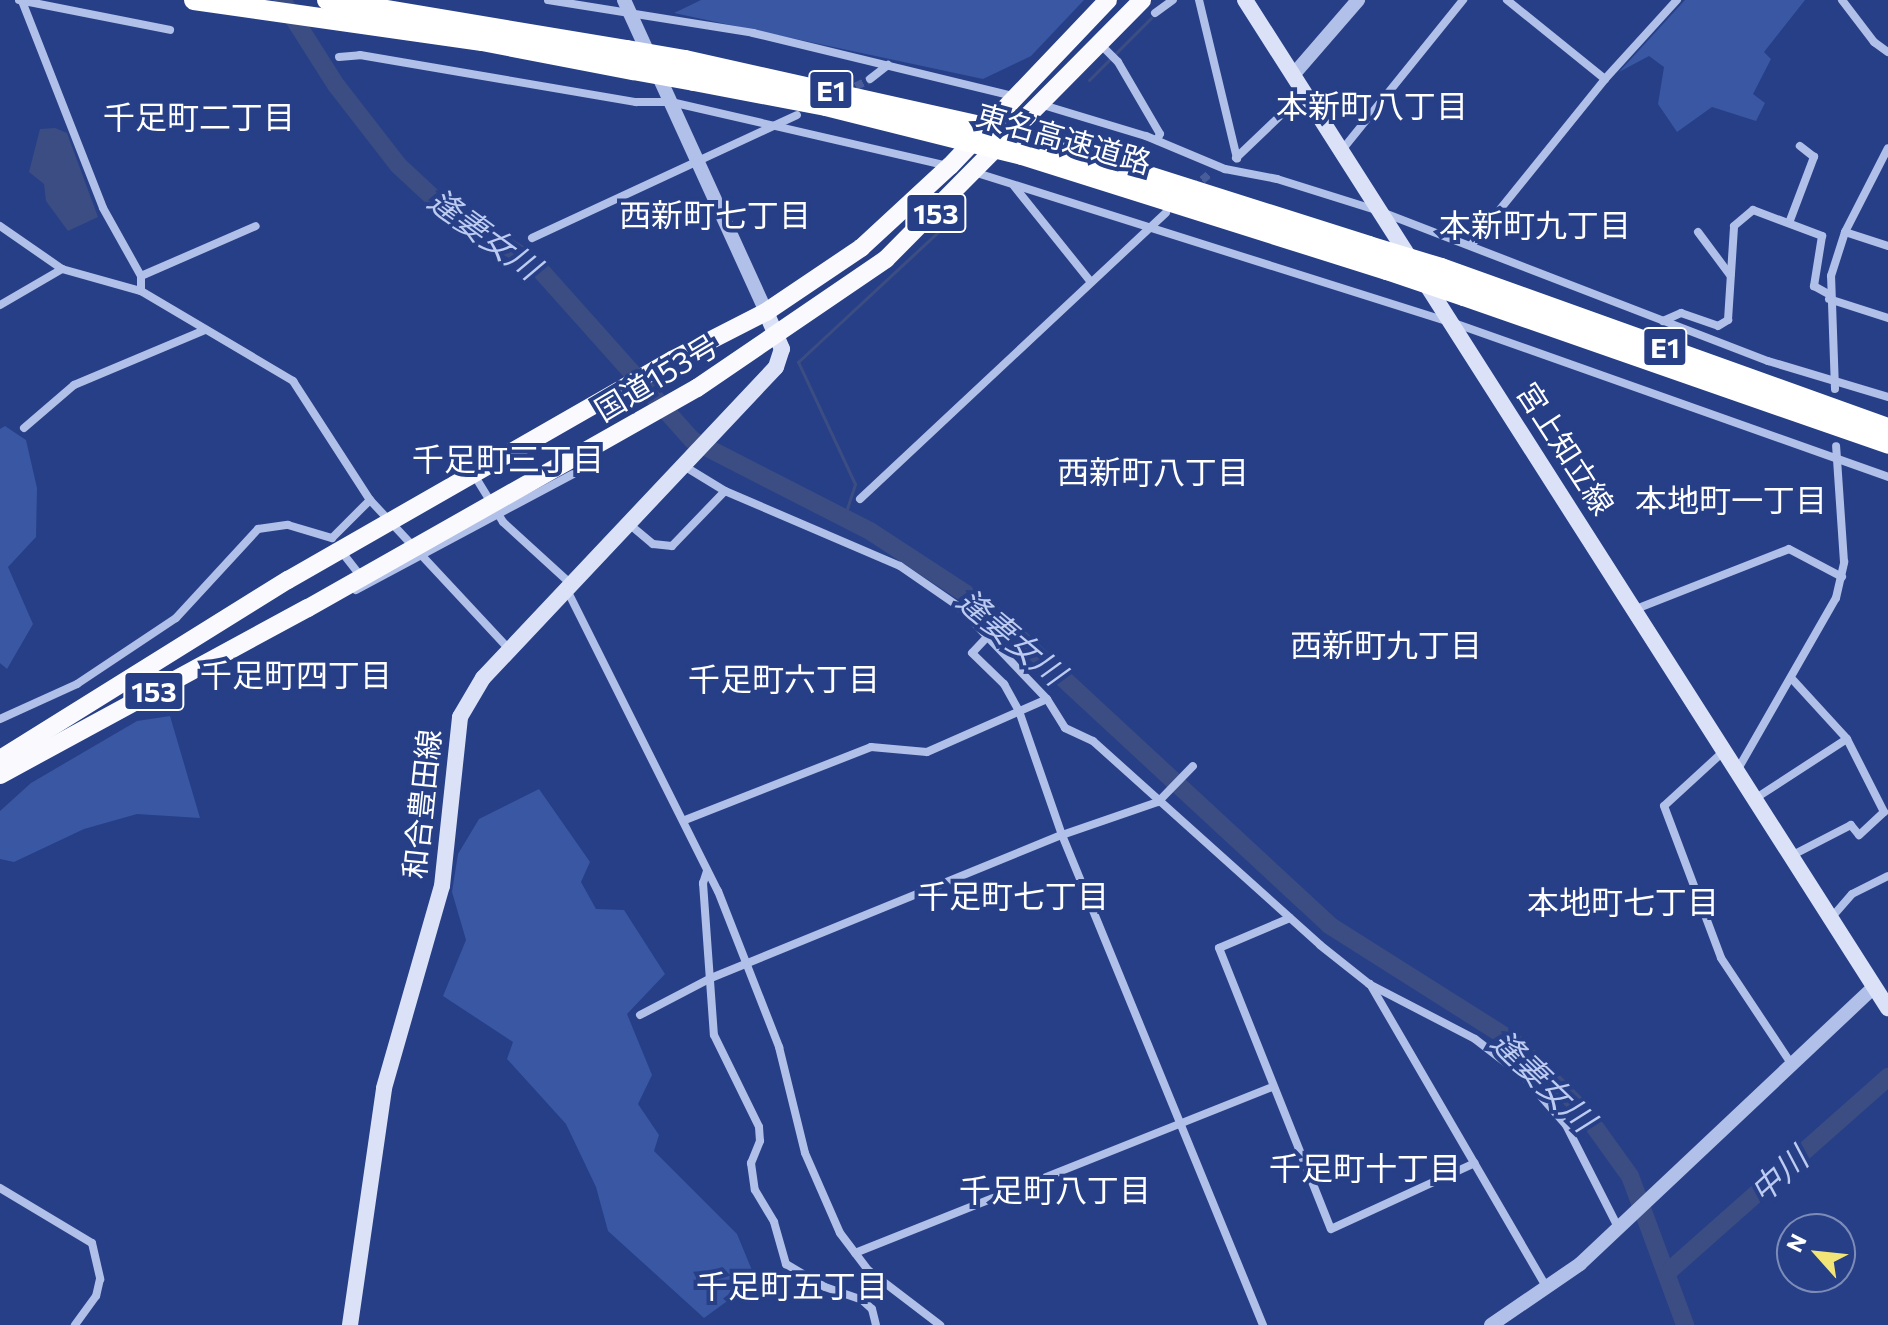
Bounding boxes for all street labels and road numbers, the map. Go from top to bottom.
road number: E1 [807,66,855,114]
street label: 東名高速道路 [973,96,1155,180]
road number: 153 [904,189,968,237]
road number: E1 [1641,323,1689,371]
street label: 国道153号 [588,326,724,428]
street label: 宮上知立線 [1510,375,1622,521]
road number: 153 [122,667,186,715]
street label: 和合豊田線 [395,728,447,880]

